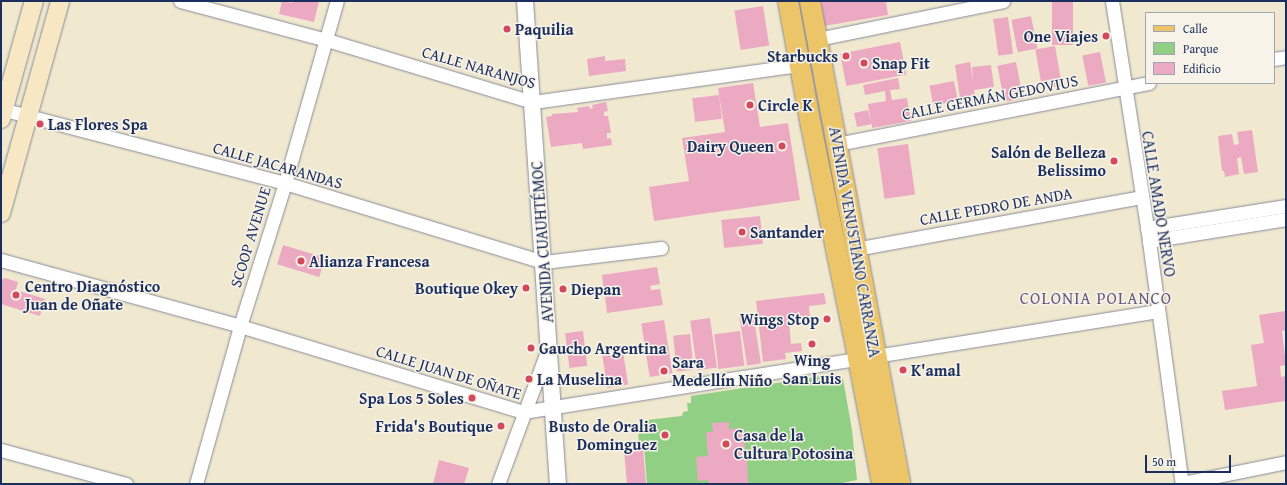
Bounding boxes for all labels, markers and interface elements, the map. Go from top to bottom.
legend [1145,12,1275,84]
place label: Paquilia [515,19,574,39]
text: Calle [1183,20,1208,37]
marker: Paquilia [502,24,512,34]
place label: One Viajes [1024,26,1098,46]
marker: One Viajes [1101,31,1111,41]
text: Parque [1183,40,1218,57]
street label: CALLE NARANJOS [420,42,538,92]
place label: Starbucks [767,46,838,66]
marker: Starbucks [841,51,851,61]
place label: Snap Fit [872,53,930,73]
marker: Snap Fit [859,58,869,68]
text: Edificio [1183,60,1221,77]
street label: CALLE GERMÁN GEDOVIUS [900,71,1080,123]
place label: Circle K [758,95,813,115]
marker: Circle K [745,100,755,110]
place label: Las Flores Spa [48,114,148,134]
marker: Las Flores Spa [35,119,45,129]
street label: AVENIDA VENUSTIANO CARRANZA [825,125,885,359]
street label: CALLE AMADO NERVO [1138,130,1180,278]
place label: Dairy Queen [687,136,774,156]
street label: CALLE JACARANDAS [211,137,345,193]
marker: Dairy Queen [777,141,787,151]
place label: Salón de Belleza Belissimo [991,142,1106,180]
marker: Salón de Belleza Belissimo [1109,156,1119,166]
street label: AVENIDA CUAUHTÉMOC [527,160,557,324]
street label: CALLE PEDRO DE ANDA [918,183,1074,229]
street label: SCOOP AVENUE [226,184,274,290]
place label: Santander [750,222,824,242]
marker: Santander [737,227,747,237]
place label: Alianza Francesa [309,251,430,271]
marker: Alianza Francesa [296,256,306,266]
place label: Centro Diagnóstico Juan de Oñate [25,276,160,314]
place label: Boutique Okey [415,278,518,298]
place label: Diepan [571,279,621,299]
marker: Boutique Okey [521,283,531,293]
marker: Diepan [558,284,568,294]
district label: COLONIA POLANCO [1020,288,1172,308]
marker: Centro Diagnóstico Juan de Oñate [10,289,22,301]
place label: Wings Stop [740,309,819,329]
marker: Wings Stop [822,314,832,324]
place label: Gaucho Argentina [539,338,667,358]
marker: Wing San Luis [807,339,817,349]
street label: CALLE JUAN DE OÑATE [374,341,524,403]
marker: Gaucho Argentina [526,343,536,353]
place label: Wing San Luis [783,350,841,388]
place label: Sara Medellín Niño [672,352,772,390]
place label: K'amal [911,360,961,380]
marker: K'amal [898,365,908,375]
marker: Sara Medellín Niño [659,366,669,376]
place label: La Muselina [537,369,622,389]
marker: La Muselina [524,374,534,384]
place label: Spa Los 5 Soles [359,388,464,408]
marker: Spa Los 5 Soles [467,393,477,403]
place label: Frida's Boutique [376,416,493,436]
place label: Busto de Oralia Dominguez [549,416,657,454]
marker: Frida's Boutique [496,421,506,431]
place label: Casa de la Cultura Potosina [734,425,853,463]
marker: Busto de Oralia Dominguez [660,430,670,440]
marker: Casa de la Cultura Potosina [721,439,731,449]
scale bar [1147,447,1233,473]
text: 50 m [1152,453,1176,470]

